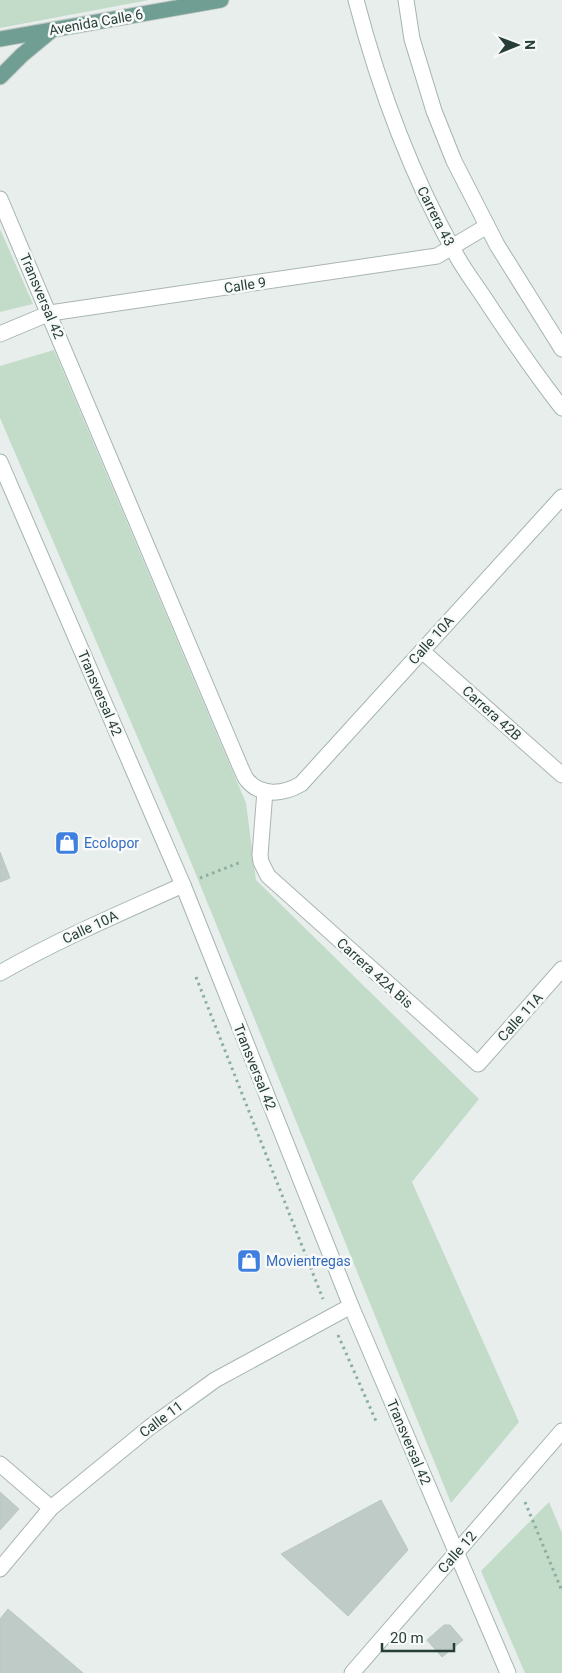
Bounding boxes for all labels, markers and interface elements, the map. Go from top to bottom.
street label: Avenida Calle 6 [48,6,144,38]
north arrow [492,20,542,70]
text: N [522,40,538,50]
street label: Carrera 43 [414,183,458,249]
street label: Transversal 42 [17,251,67,341]
street label: Calle 9 [223,274,267,296]
street label: Calle 10A [405,613,457,667]
street label: Transversal 42 [75,648,125,738]
street label: Carrera 42B [459,682,525,744]
shop icon: Ecolopor [54,830,80,856]
place label: Ecolopor [84,835,139,851]
street label: Calle 10A [60,907,120,947]
street label: Carrera 42A Bis [334,935,416,1011]
street label: Calle 11A [494,990,546,1044]
street label: Transversal 42 [230,1022,280,1112]
shop icon: Movientregas [236,1248,262,1274]
place label: Movientregas [266,1253,351,1269]
street label: Transversal 42 [384,1397,434,1487]
street label: Calle 11 [136,1398,186,1440]
street label: Calle 12 [435,1528,480,1576]
scale bar [382,1620,454,1652]
text: 20 m [390,1629,424,1647]

